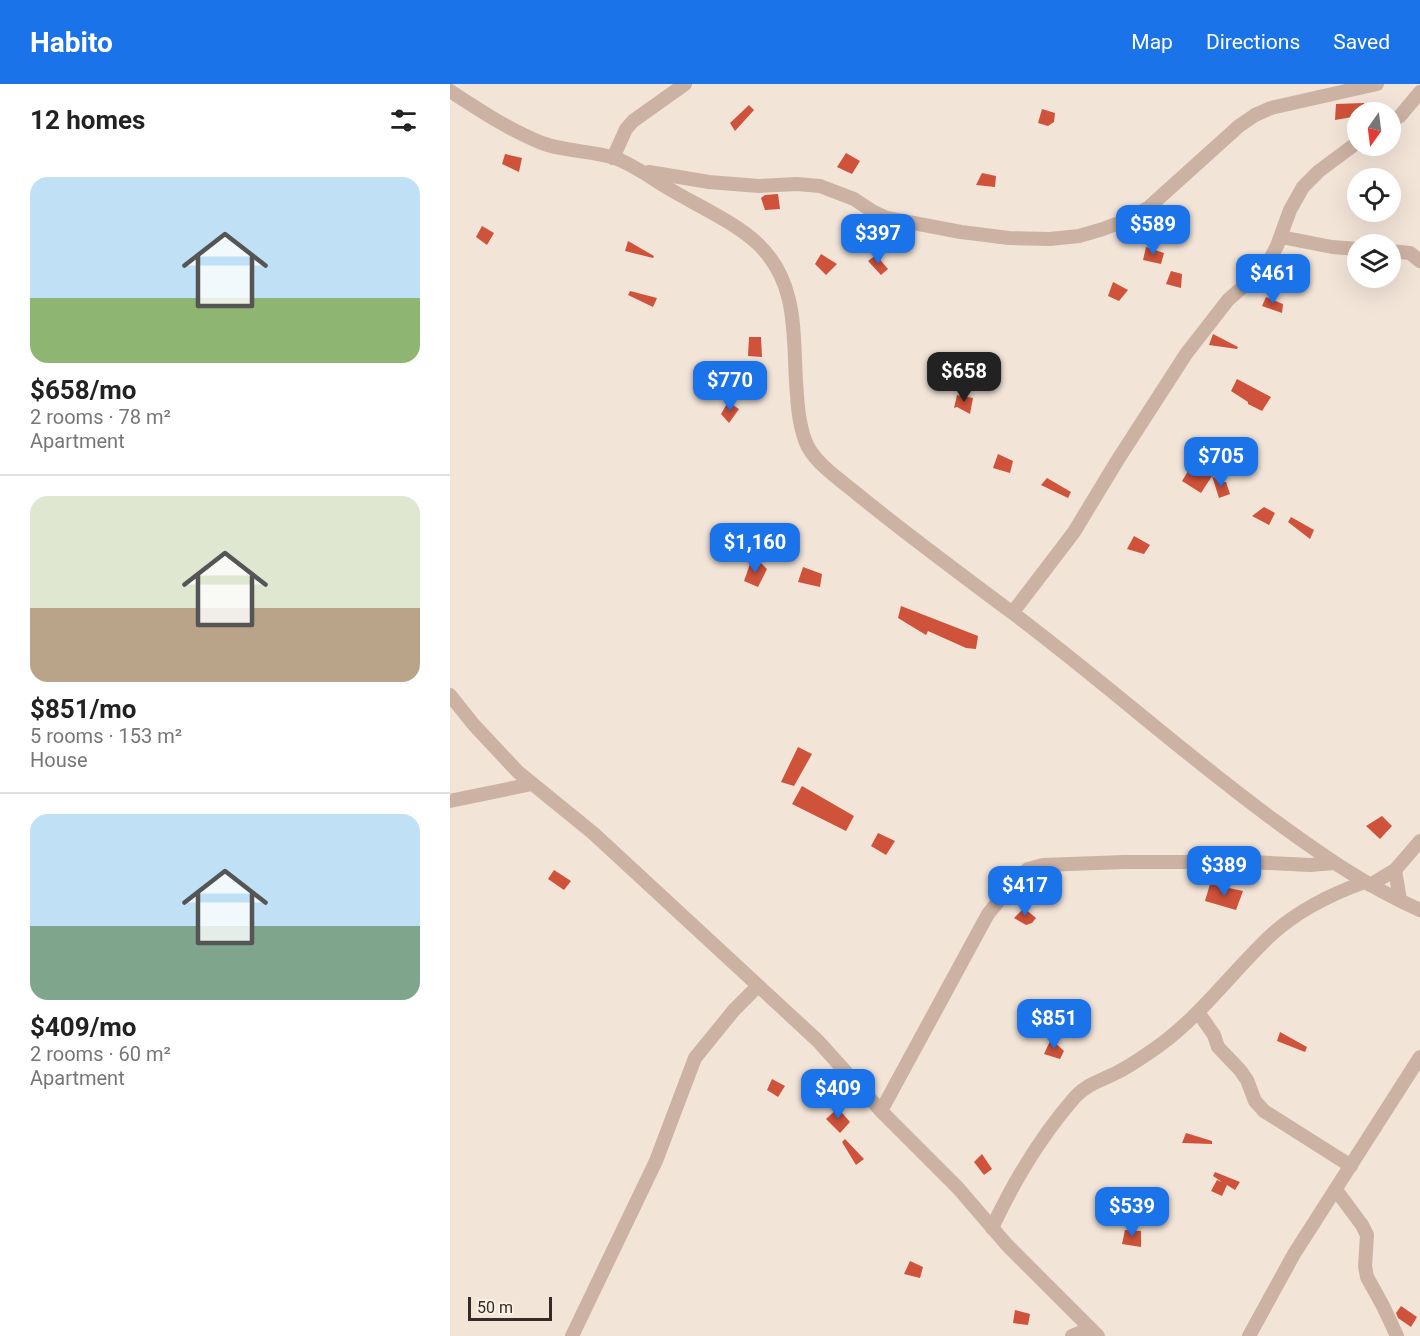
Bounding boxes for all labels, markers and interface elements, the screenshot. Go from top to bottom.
text: Habito [30,26,113,59]
text: Map [1131,30,1173,54]
text: Directions [1206,30,1300,54]
text: Saved [1333,30,1390,54]
north arrow [1347,102,1401,156]
map controls [1347,102,1401,288]
icon: filters [387,104,420,137]
text: 12 homes [30,105,145,135]
button: locate [1347,168,1401,222]
pin: $589 [1117,205,1189,256]
text: $589 [1130,212,1176,236]
pin: $397 [842,214,914,265]
icon: home [171,216,279,324]
text: $397 [855,221,901,245]
button: layers [1347,234,1401,288]
pin: $461 [1237,254,1309,305]
text: $461 [1250,261,1296,285]
pin: $658 [928,352,1000,403]
text: $658 [941,359,987,383]
pin: $770 [694,361,766,412]
text: $770 [707,368,753,392]
text: $658/mo [30,375,137,405]
text: 2 rooms · 78 m² [30,405,171,429]
text: Apartment [30,429,125,453]
pin: $705 [1185,437,1257,488]
text: $705 [1198,444,1244,468]
pin: $1,160 [706,523,804,574]
text: $1,160 [724,530,786,554]
icon: home [171,535,279,643]
text: $851/mo [30,694,137,724]
text: 5 rooms · 153 m² [30,724,182,748]
text: House [30,748,88,772]
pin: $389 [1188,846,1260,897]
icon: home [171,853,279,961]
text: $389 [1201,853,1247,877]
pin: $417 [989,866,1061,917]
text: $417 [1002,873,1048,897]
pin: $851 [1018,999,1090,1050]
text: $851 [1031,1006,1077,1030]
text: $409/mo [30,1012,137,1042]
text: 2 rooms · 60 m² [30,1042,171,1066]
text: Apartment [30,1066,125,1090]
pin: $409 [802,1069,874,1120]
text: $409 [815,1076,861,1100]
pin: $539 [1096,1187,1168,1238]
text: $539 [1109,1194,1155,1218]
scale bar [468,1294,552,1322]
text: 50 m [477,1298,513,1317]

